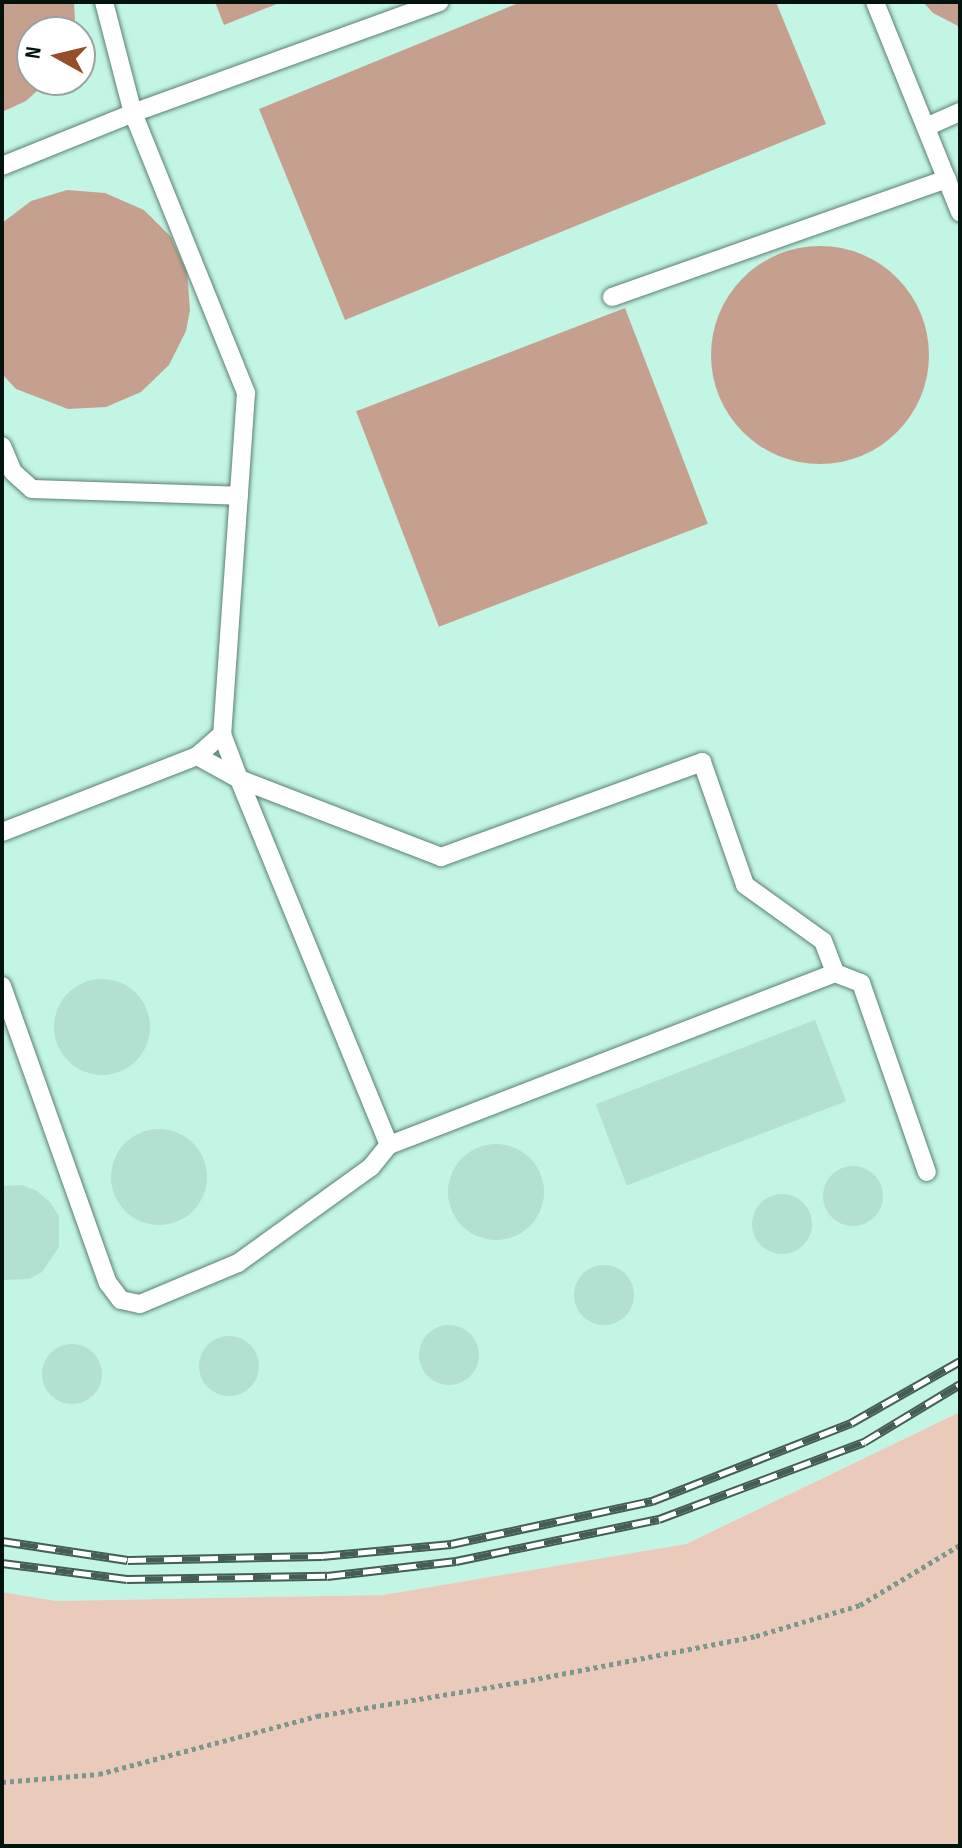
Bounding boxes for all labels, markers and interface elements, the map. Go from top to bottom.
north arrow [16,16,96,96]
text: N [20,45,48,61]

